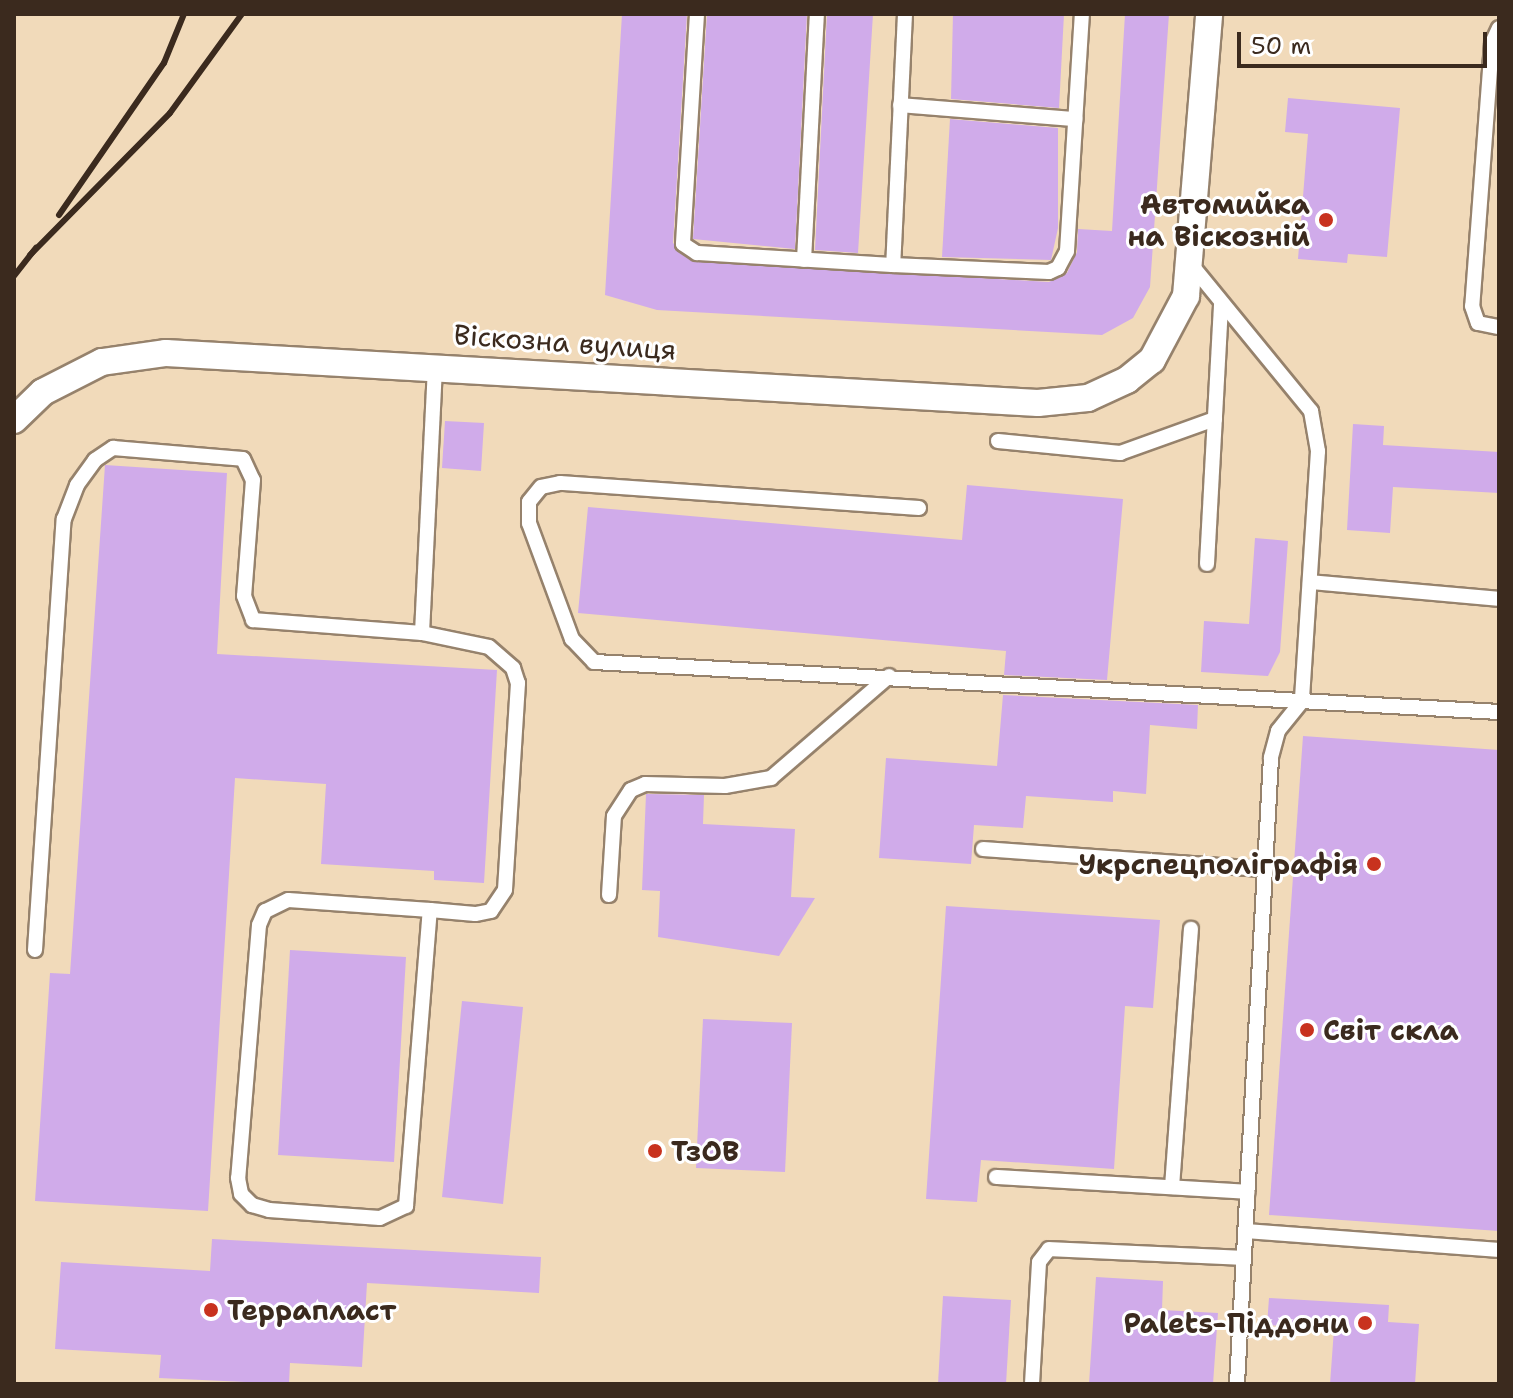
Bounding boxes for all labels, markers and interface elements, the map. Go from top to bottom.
scale bar [1241,16,1491,66]
text: 50 m [1251,30,1311,62]
place label: Автомийка на Віскозній [1127,187,1310,253]
marker: Автомийка на Віскозній [1317,211,1335,229]
street label: Віскозна вулиця [452,317,678,367]
place label: Укрспецполіграфія [1078,847,1358,881]
marker: Укрспецполіграфія [1365,855,1383,873]
place label: Світ скла [1323,1013,1459,1047]
marker: Світ скла [1298,1021,1316,1039]
place label: ТзОВ [671,1134,739,1168]
marker: ТзОВ [646,1142,664,1160]
place label: Террапласт [227,1293,396,1327]
marker: Террапласт [202,1301,220,1319]
place label: Palets-Піддони [1123,1306,1349,1340]
marker: Palets-Піддони [1356,1314,1374,1332]

